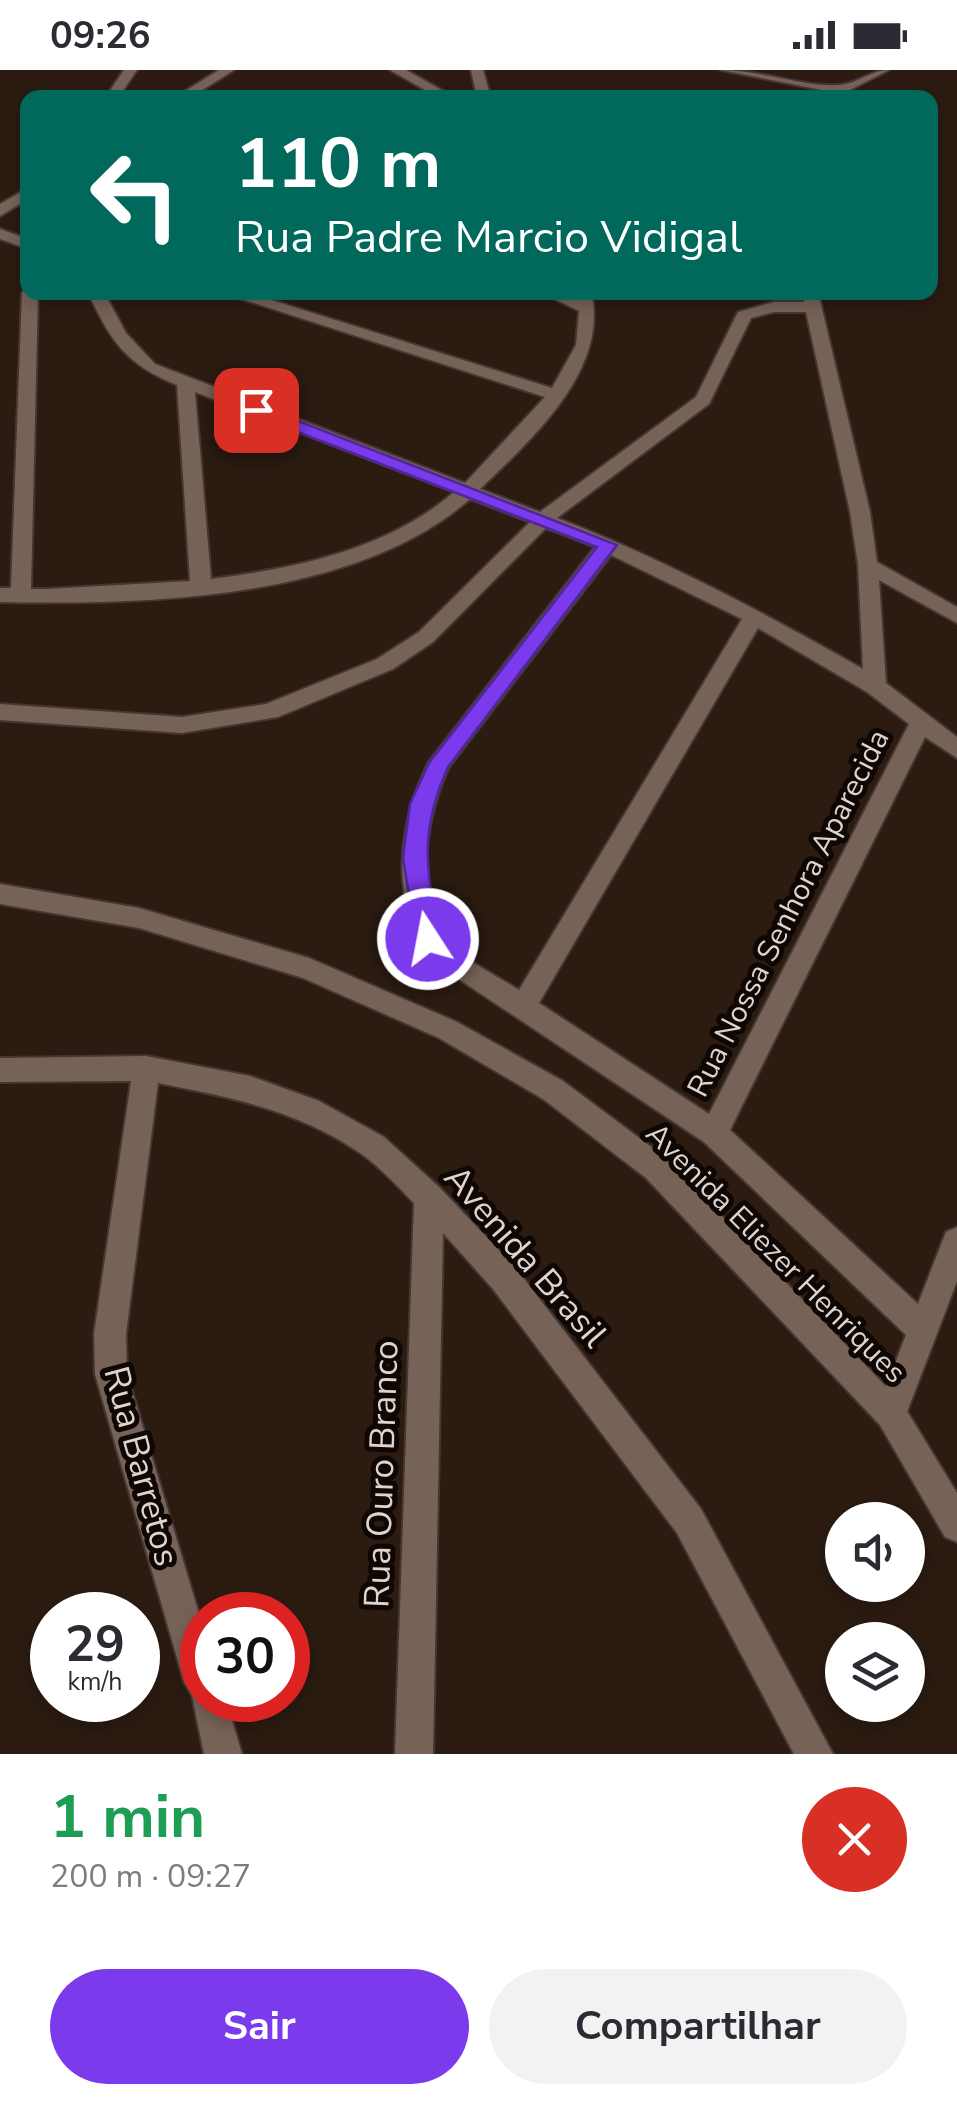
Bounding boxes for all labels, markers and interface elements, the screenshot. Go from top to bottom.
text: 09:26 [50,10,151,61]
text: 110 m [235,116,441,212]
icon: left [70,130,200,260]
text: Rua Padre Marcio Vidigal [235,207,742,268]
pin [214,368,299,453]
icon: arrive [229,383,284,438]
street label: Rua Nossa Senhora Aparecida [678,722,899,1104]
position arrow [376,887,480,991]
street label: Avenida Eliezer Henriques [636,1114,915,1393]
street label: Avenida Brasil [433,1155,618,1358]
street label: Rua Ouro Branco [353,1339,410,1609]
street label: Rua Barretos [92,1361,191,1571]
map controls [825,1502,925,1722]
button: sound [825,1502,925,1602]
speed limit sign: 30 [180,1592,310,1722]
text: 29 [65,1610,125,1679]
button: layers [825,1622,925,1722]
text: km/h [67,1665,123,1699]
text: 1 min [50,1776,205,1858]
button: close [802,1787,907,1892]
text: 200 m · 09:27 [50,1855,251,1898]
button: Sair [50,1969,469,2084]
button: Compartilhar [489,1969,907,2084]

